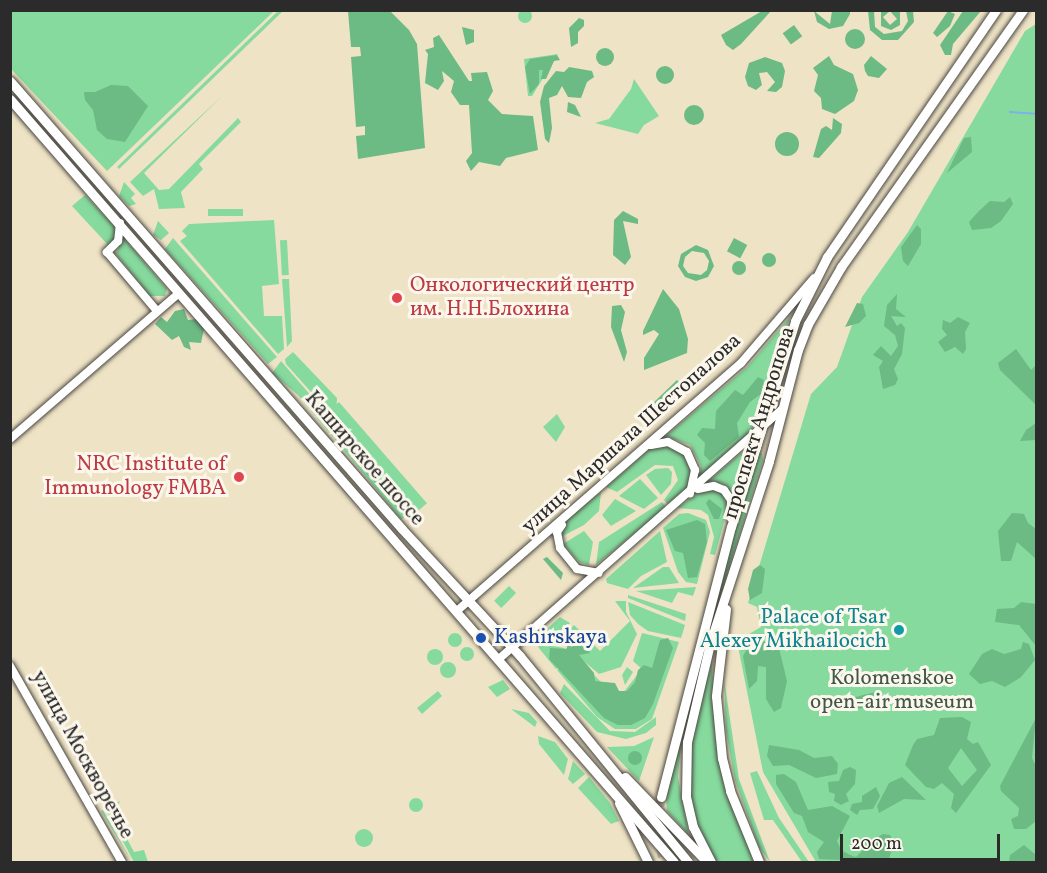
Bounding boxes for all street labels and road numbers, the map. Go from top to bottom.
street label: проспект Андропова [719,324,801,522]
street label: улица Маршала Шестопалова [517,329,747,539]
street label: Каширское шоссе [299,387,429,531]
street label: улица Москворечье [25,666,139,844]

